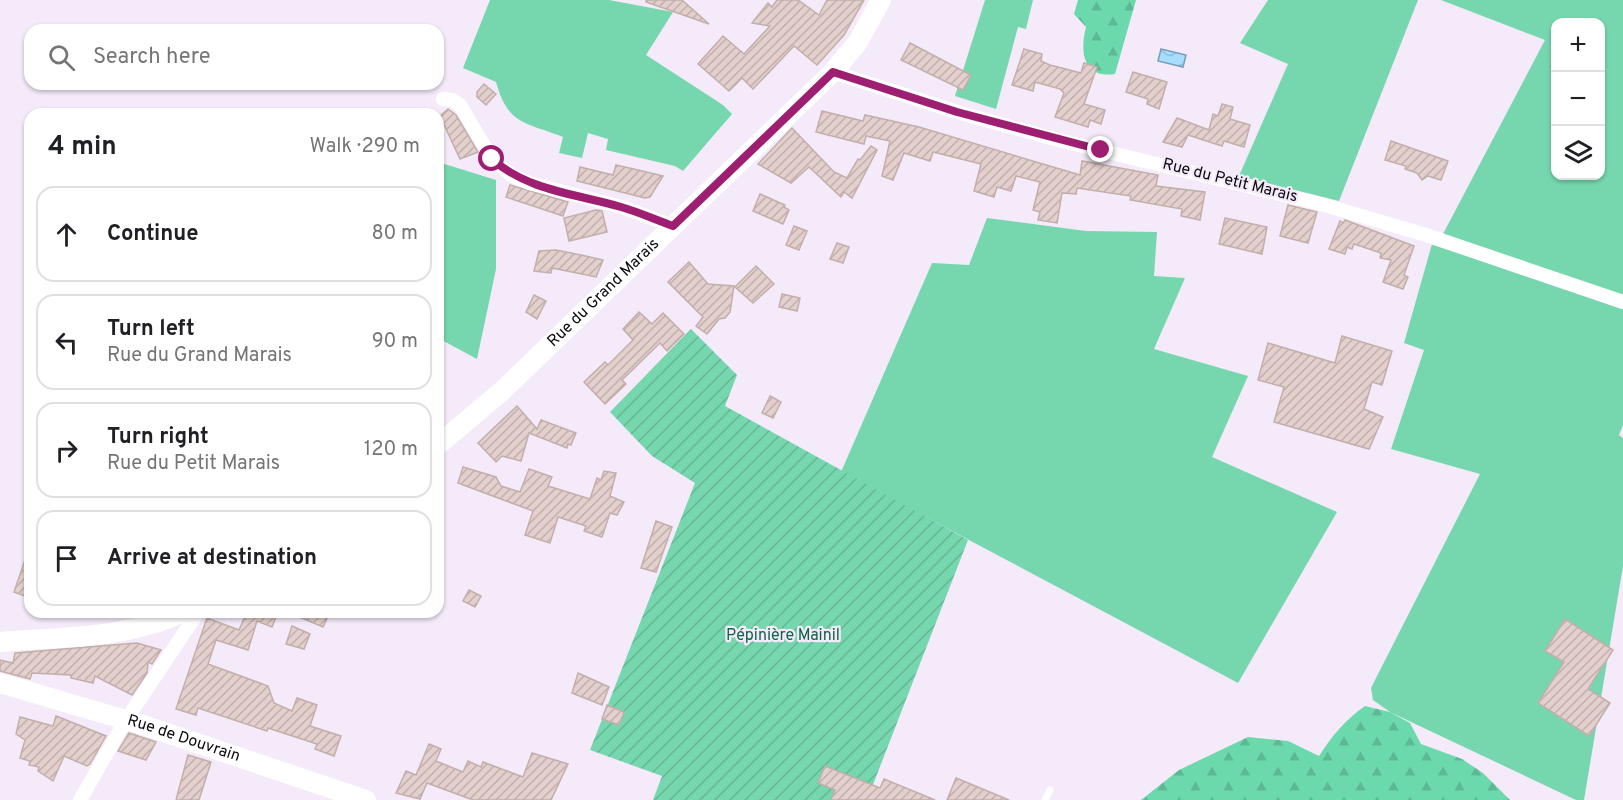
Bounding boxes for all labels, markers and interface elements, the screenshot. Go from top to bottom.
map controls [1551,18,1605,180]
button: + [1551,18,1605,72]
search box [24,24,444,90]
icon: search [45,41,78,74]
text: Search here [93,44,211,71]
button: − [1551,72,1605,126]
button: layers [1551,126,1605,180]
text: 4 min [48,131,117,164]
text: Walk · 290 m [309,134,420,160]
route end [1087,136,1113,162]
route start [478,145,504,171]
street label: Rue du Petit Marais [1160,155,1300,207]
icon: ahead [50,218,83,251]
text: Continue [107,221,198,248]
text: 80 m [372,221,418,247]
street label: Rue du Grand Marais [543,234,664,352]
text: Turn left [107,316,195,343]
icon: left [50,326,83,359]
text: 90 m [372,329,418,355]
text: Rue du Grand Marais [107,343,292,369]
text: Turn right [107,424,209,451]
icon: right [50,434,83,467]
text: 120 m [364,437,418,463]
text: Rue du Petit Marais [107,451,280,477]
icon: arrive [50,542,83,575]
text: Arrive at destination [107,545,317,572]
park label: Pépinière Mainil [726,626,840,646]
street label: Rue de Douvrain [125,711,243,767]

